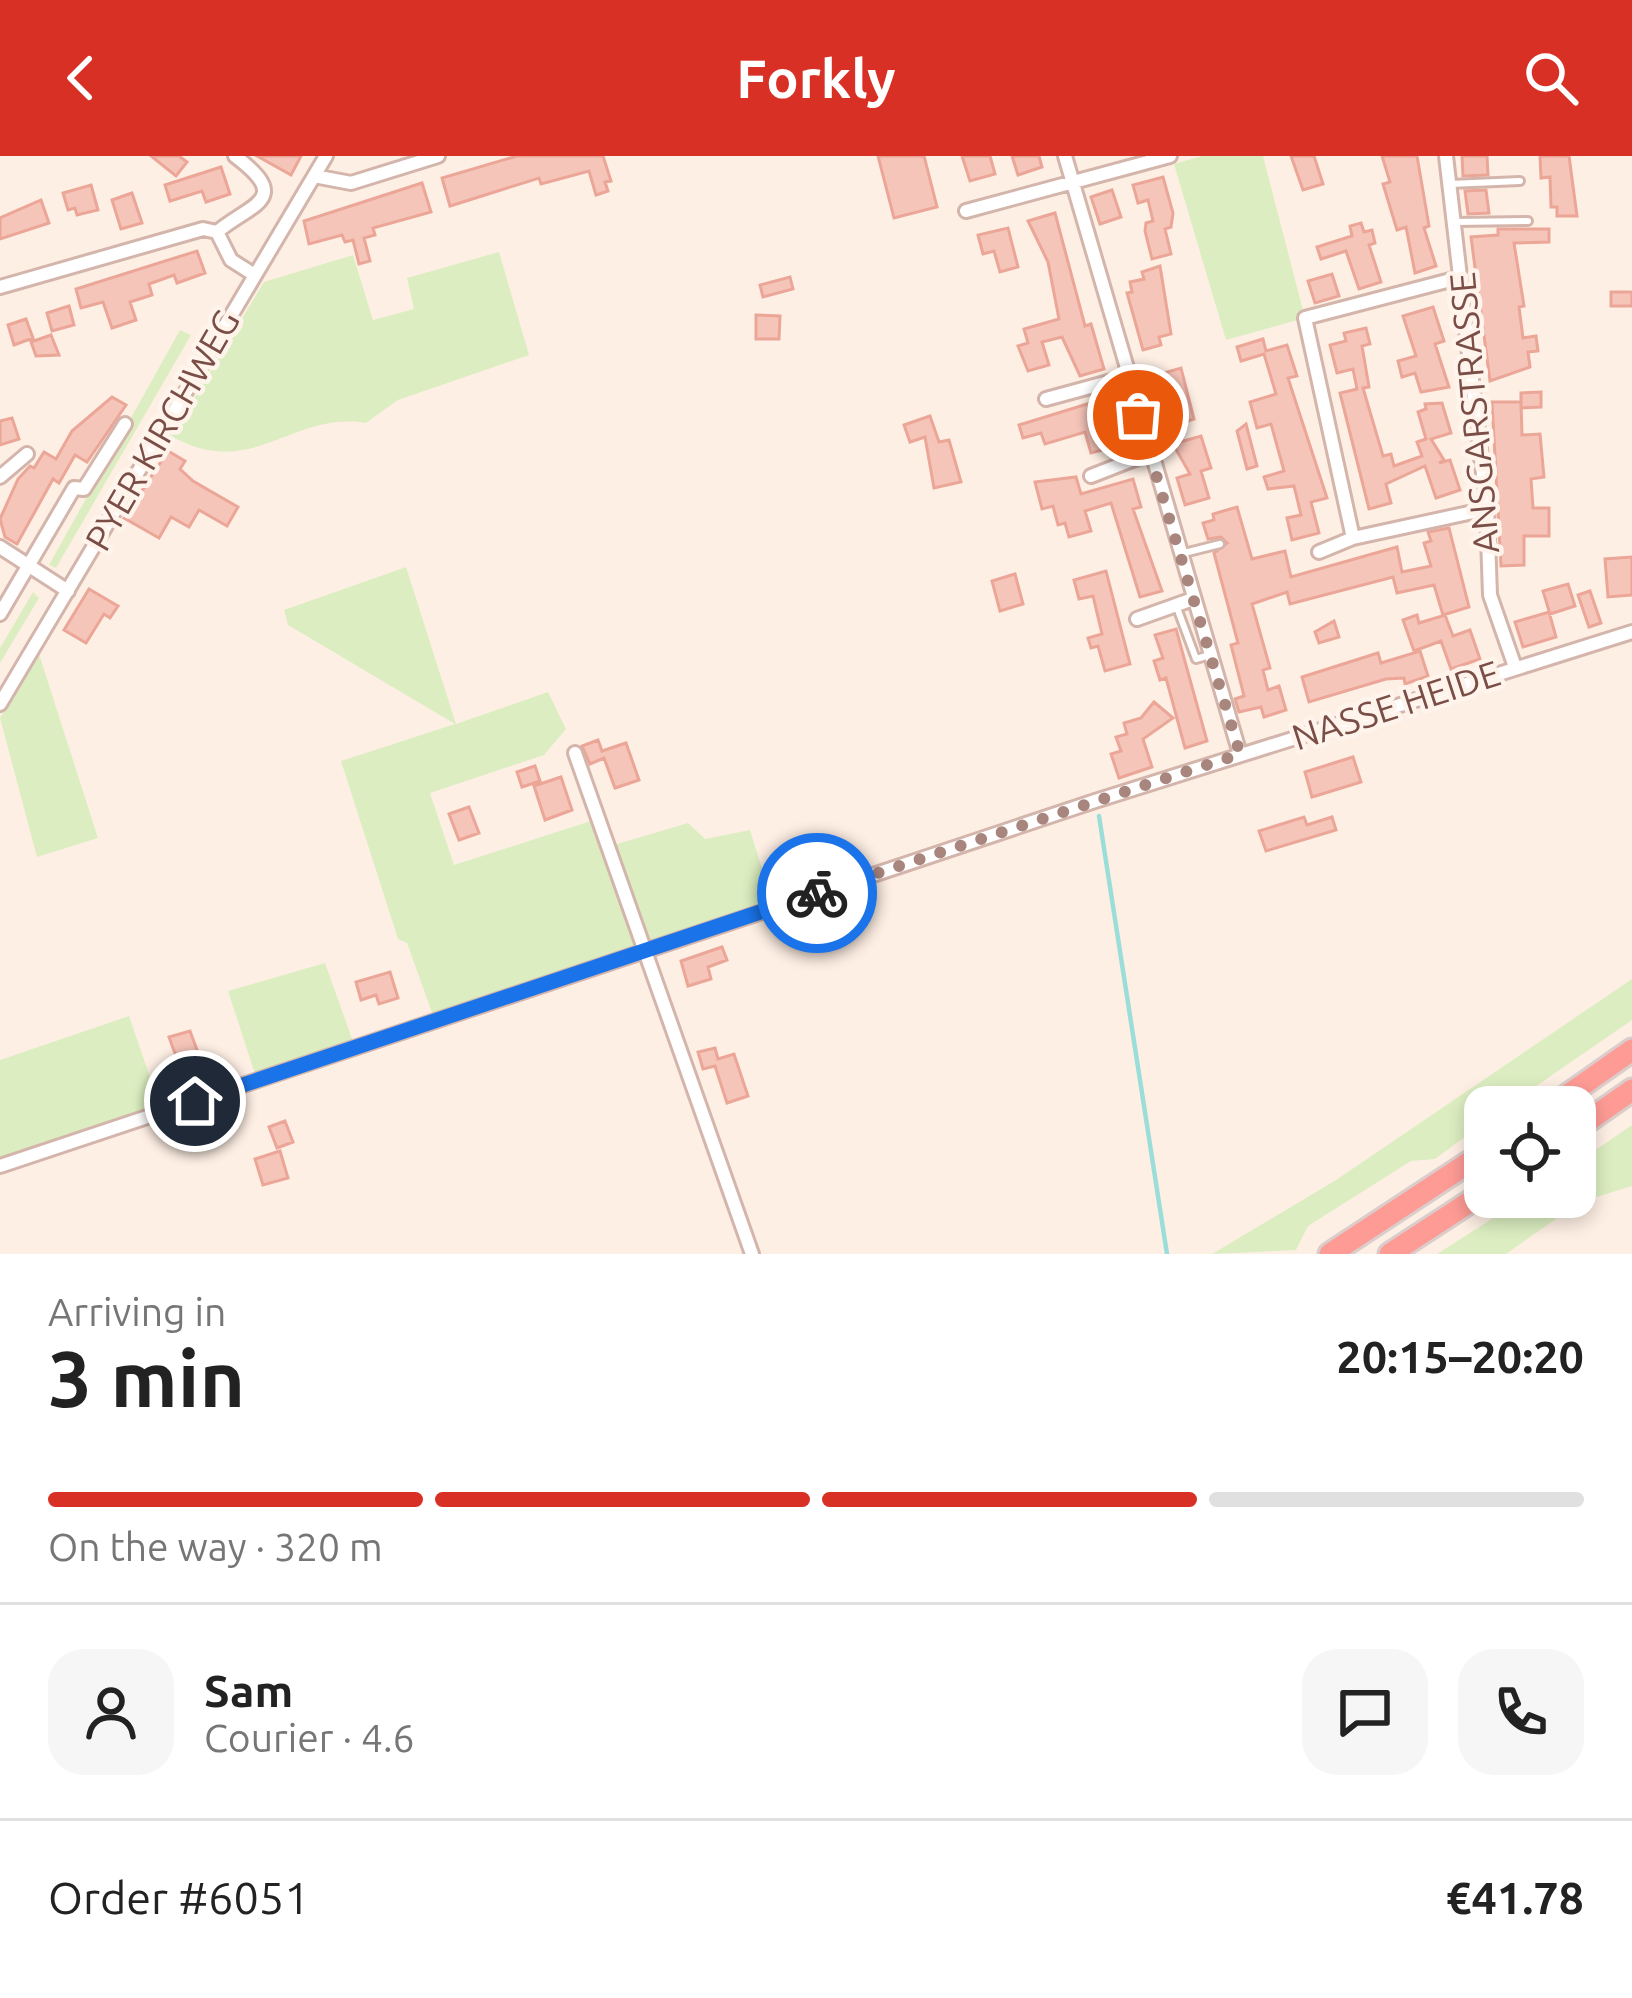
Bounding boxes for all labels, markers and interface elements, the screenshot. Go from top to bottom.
icon: back [48,45,114,111]
icon: search [1518,45,1584,111]
text: Forkly [736,48,896,108]
street label: ANSGARSTRASSE [1441,271,1506,555]
street label: PYER KIRCHWEG [76,302,247,557]
pin [1087,364,1189,466]
icon: bag [1105,382,1171,448]
street label: NASSE HEIDE [1287,652,1505,757]
courier [757,833,877,953]
icon: bike [784,860,850,926]
pin [144,1050,246,1152]
icon: home [162,1068,228,1134]
map controls [1464,1086,1596,1218]
button: locate [1464,1086,1596,1218]
text: Arriving in [48,1290,226,1333]
text: 20:15–20:20 [1336,1331,1584,1382]
text: 3 min [48,1334,245,1422]
text: On the way · 320 m [48,1525,383,1568]
button: person [48,1649,174,1775]
button: chat [1302,1649,1428,1775]
button: phone [1458,1649,1584,1775]
text: Sam [204,1665,293,1716]
text: Courier · 4.6 [204,1716,415,1759]
text: Order #6051 [48,1872,310,1923]
text: €41.78 [1446,1872,1584,1923]

